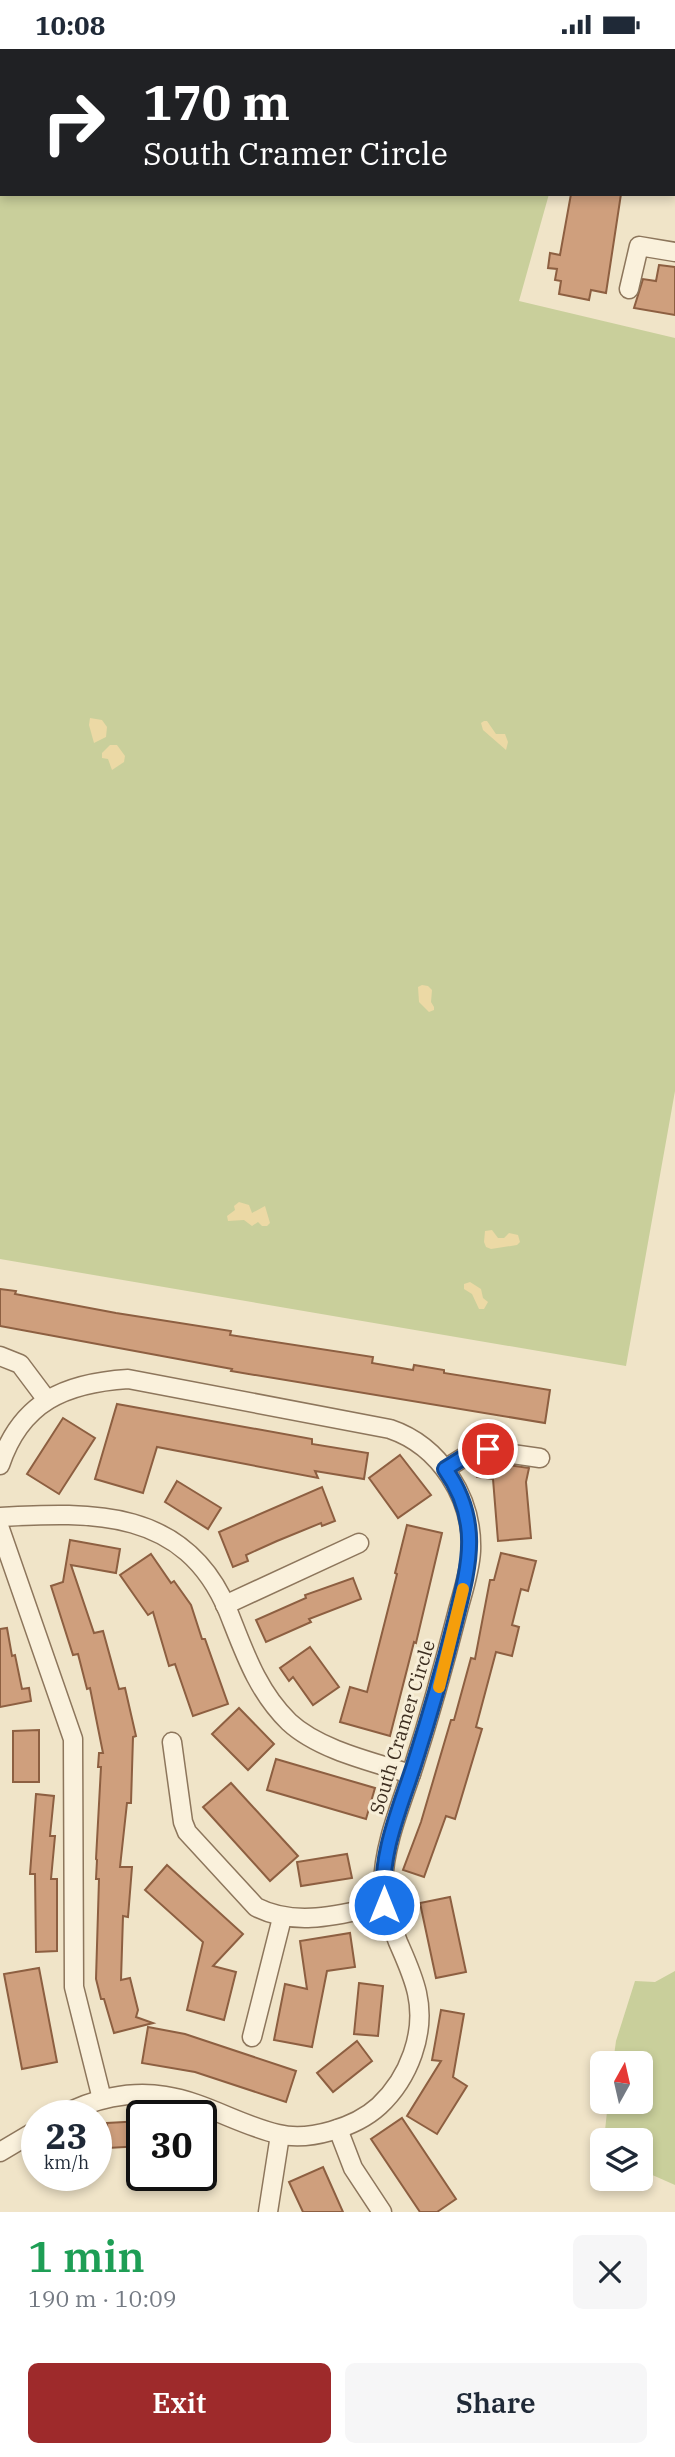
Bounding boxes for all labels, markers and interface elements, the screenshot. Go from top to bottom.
text: 10:08 [35,8,105,42]
text: 170 m [143,70,290,133]
icon: right [28,77,119,168]
text: South Cramer Circle [143,132,448,174]
pin [458,1419,518,1479]
icon: arrive [469,1430,507,1468]
street label: South Cramer Circle [364,1637,440,1817]
position arrow [347,1868,421,1942]
north arrow [590,2051,653,2114]
map controls [590,2051,653,2191]
speed limit sign: 30 [126,2100,217,2191]
text: 23 [45,2113,88,2159]
button: layers [590,2128,653,2191]
text: km/h [44,2151,89,2174]
text: 1 min [28,2229,145,2284]
button: close [573,2235,647,2309]
text: 190 m · 10:09 [28,2283,177,2313]
button: Exit [28,2363,331,2443]
button: Share [345,2363,647,2443]

